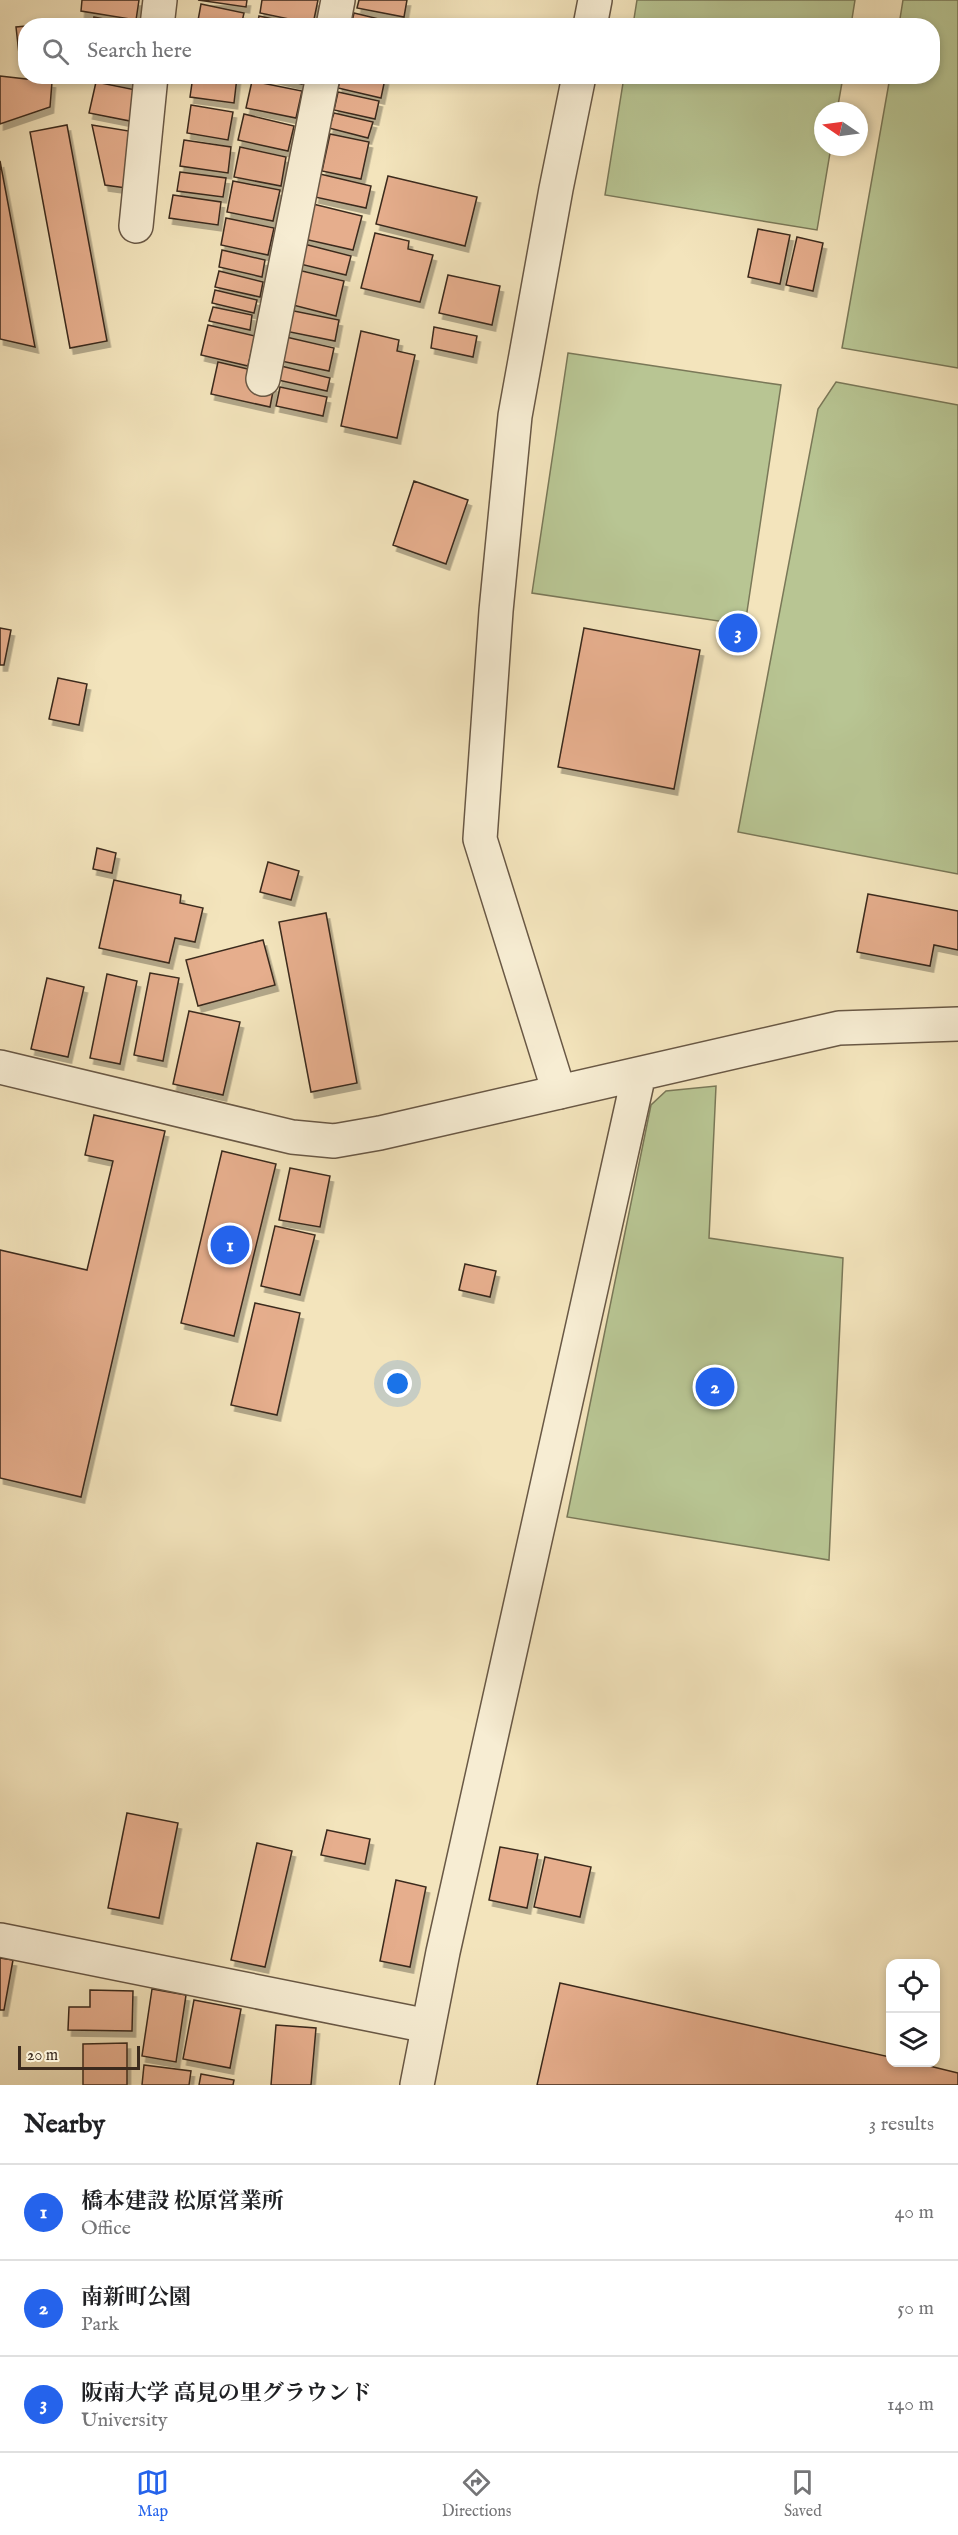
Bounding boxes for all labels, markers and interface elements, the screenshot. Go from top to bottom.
search box [18,18,940,84]
icon: search [39,35,72,68]
text: Search here [87,37,192,65]
north arrow [814,102,868,156]
pin: 3 [718,610,758,656]
pin: 1 [210,1222,250,1268]
pin: 2 [696,1364,734,1410]
your location [383,1369,412,1398]
map controls [886,1959,940,2067]
button: locate [886,1959,940,2013]
button: layers [886,2013,940,2067]
scale bar [18,2043,140,2070]
text: 20 m [27,2046,58,2066]
text: Nearby [24,2108,105,2141]
text: 3 results [869,2112,934,2137]
text: 橋本建設 松原営業所 [81,2188,284,2216]
text: 1 [40,2200,47,2225]
text: 40 m [895,2200,934,2225]
text: Office [81,2216,131,2241]
text: 南新町公園 [81,2284,191,2312]
text: 2 [39,2296,48,2321]
text: 50 m [897,2296,934,2321]
text: Park [81,2312,119,2337]
text: 阪南大学 高見の里グラウンド [81,2380,372,2408]
text: 3 [40,2392,47,2417]
text: 140 m [887,2392,934,2417]
text: University [81,2408,168,2433]
tab: Map [136,2466,169,2522]
tab: Directions [442,2466,511,2522]
tab: Saved [784,2466,822,2522]

